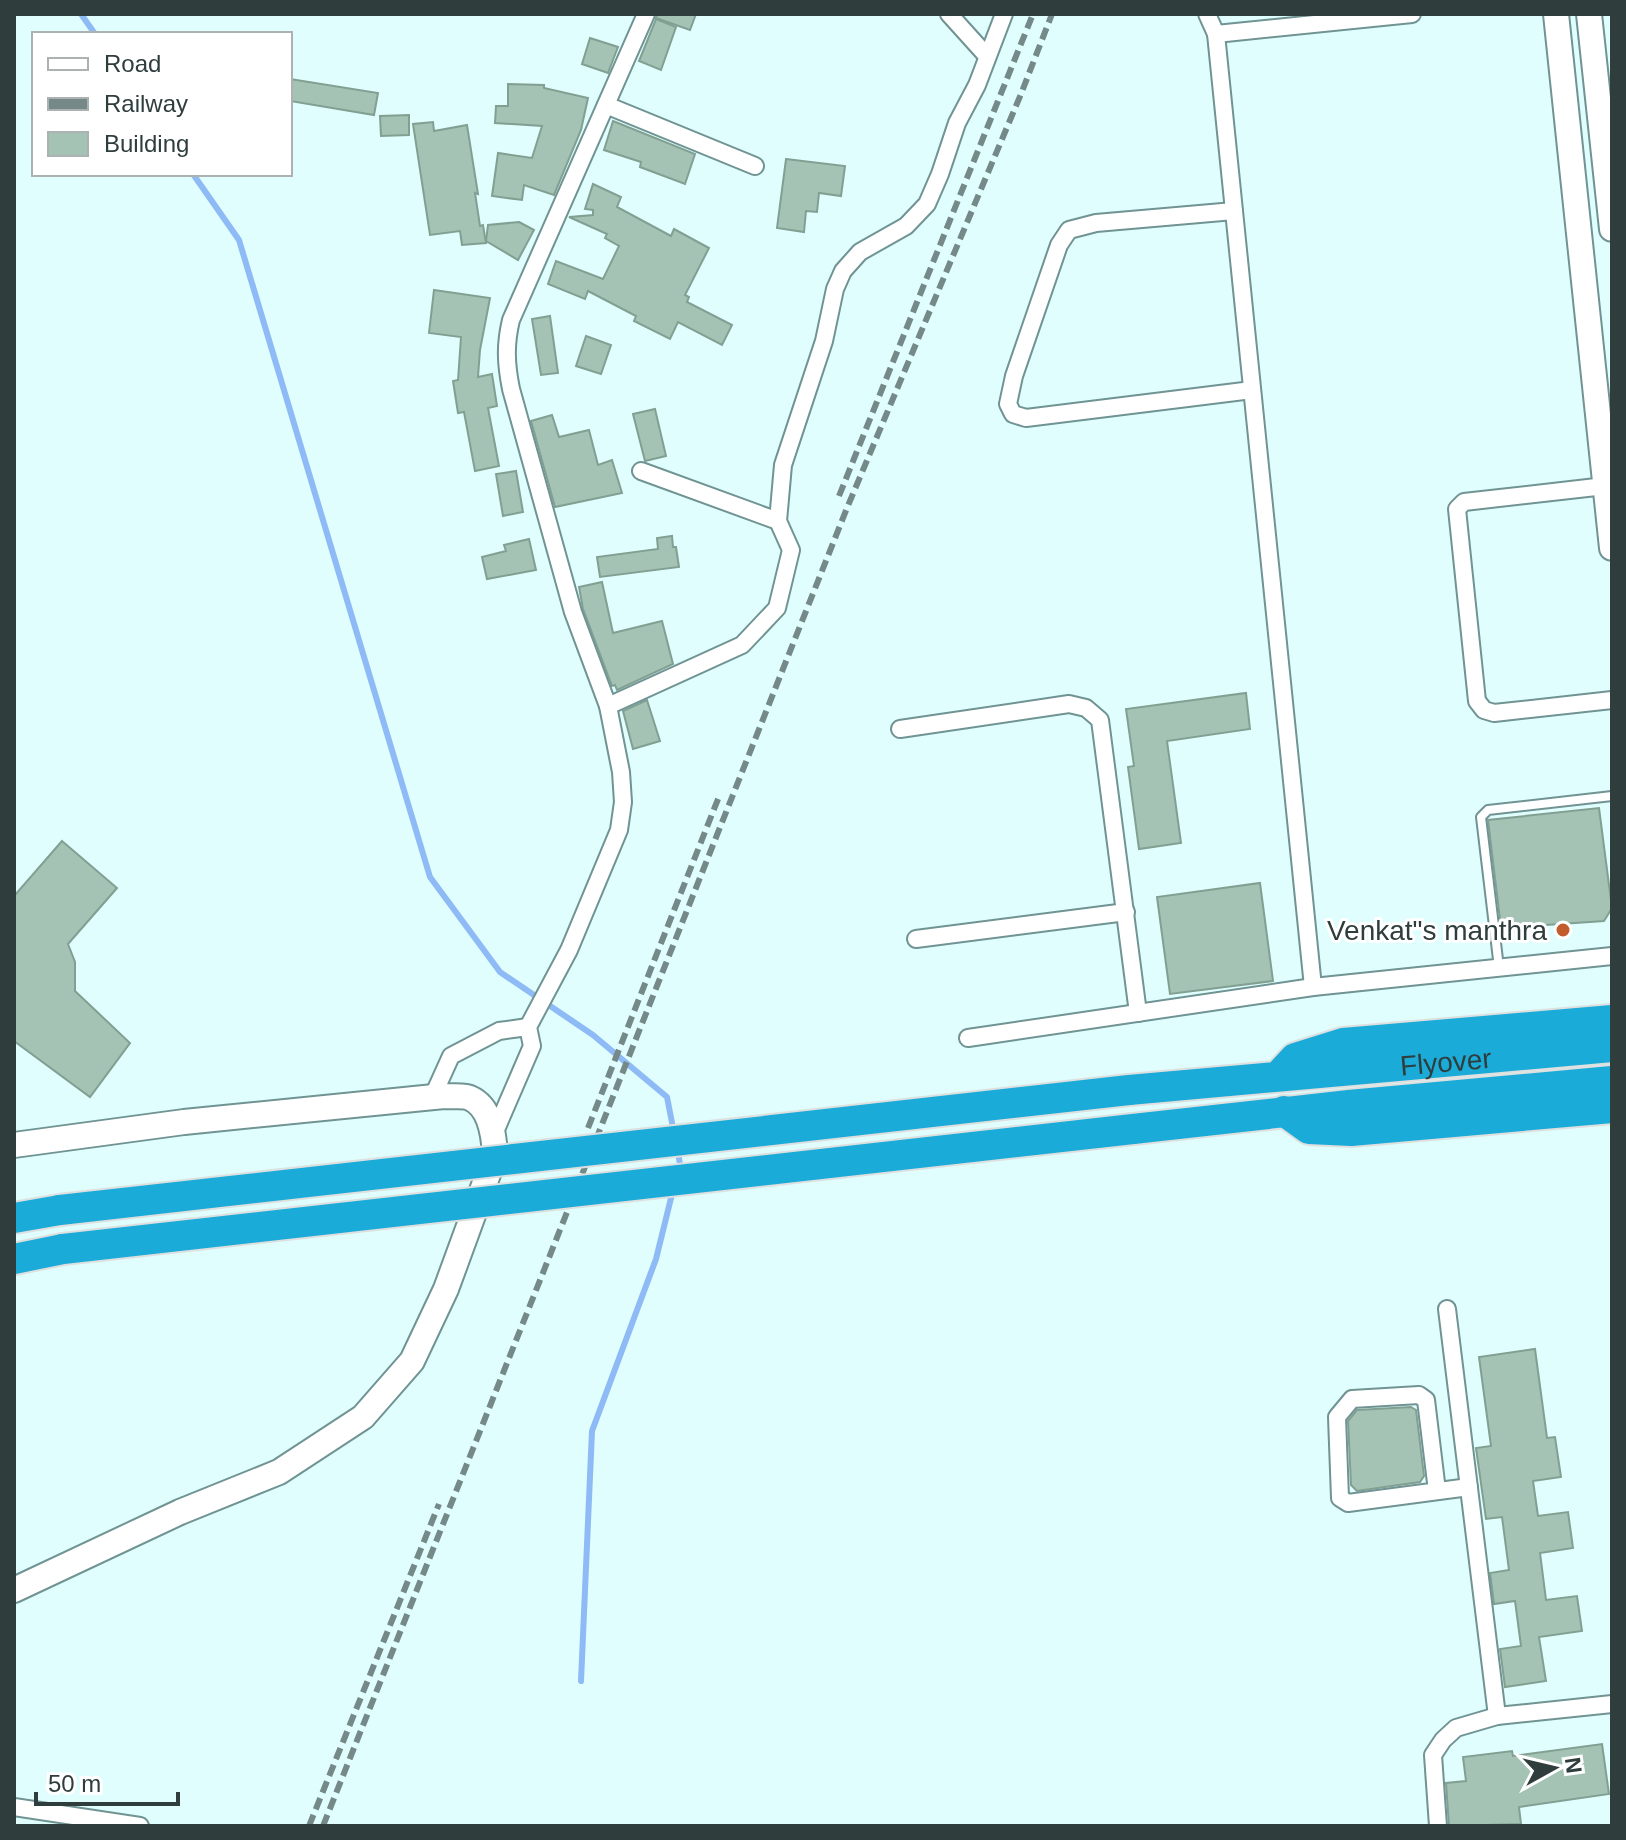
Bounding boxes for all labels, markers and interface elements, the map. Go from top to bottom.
legend [32,32,292,176]
text: Road [104,50,161,77]
text: Railway [104,90,188,117]
text: Building [104,130,189,157]
place label: Venkat"s manthra [1327,915,1547,946]
marker: Venkat"s manthra [1554,921,1572,939]
street label: Flyover [1399,1042,1493,1081]
north arrow [1514,1728,1594,1808]
scale bar [36,1756,178,1806]
text: N [1560,1756,1587,1775]
text: 50 m [48,1770,101,1797]

